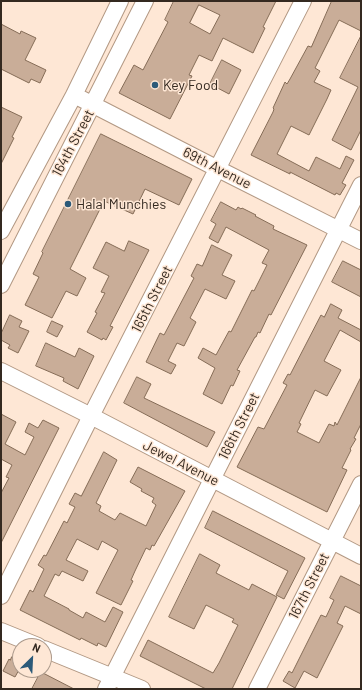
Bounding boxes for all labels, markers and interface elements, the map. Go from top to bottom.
place label: Key Food [163,77,218,93]
marker: Key Food [150,80,160,90]
street label: 164th Street [48,107,98,179]
street label: 69th Avenue [180,144,254,192]
place label: Halal Munchies [76,196,166,212]
marker: Halal Munchies [63,199,73,209]
street label: 165th Street [128,263,176,335]
street label: 166th Street [215,390,263,462]
street label: Jewel Avenue [140,437,222,489]
street label: 167th Street [285,550,333,622]
north arrow [12,638,52,678]
text: N [31,640,43,655]

